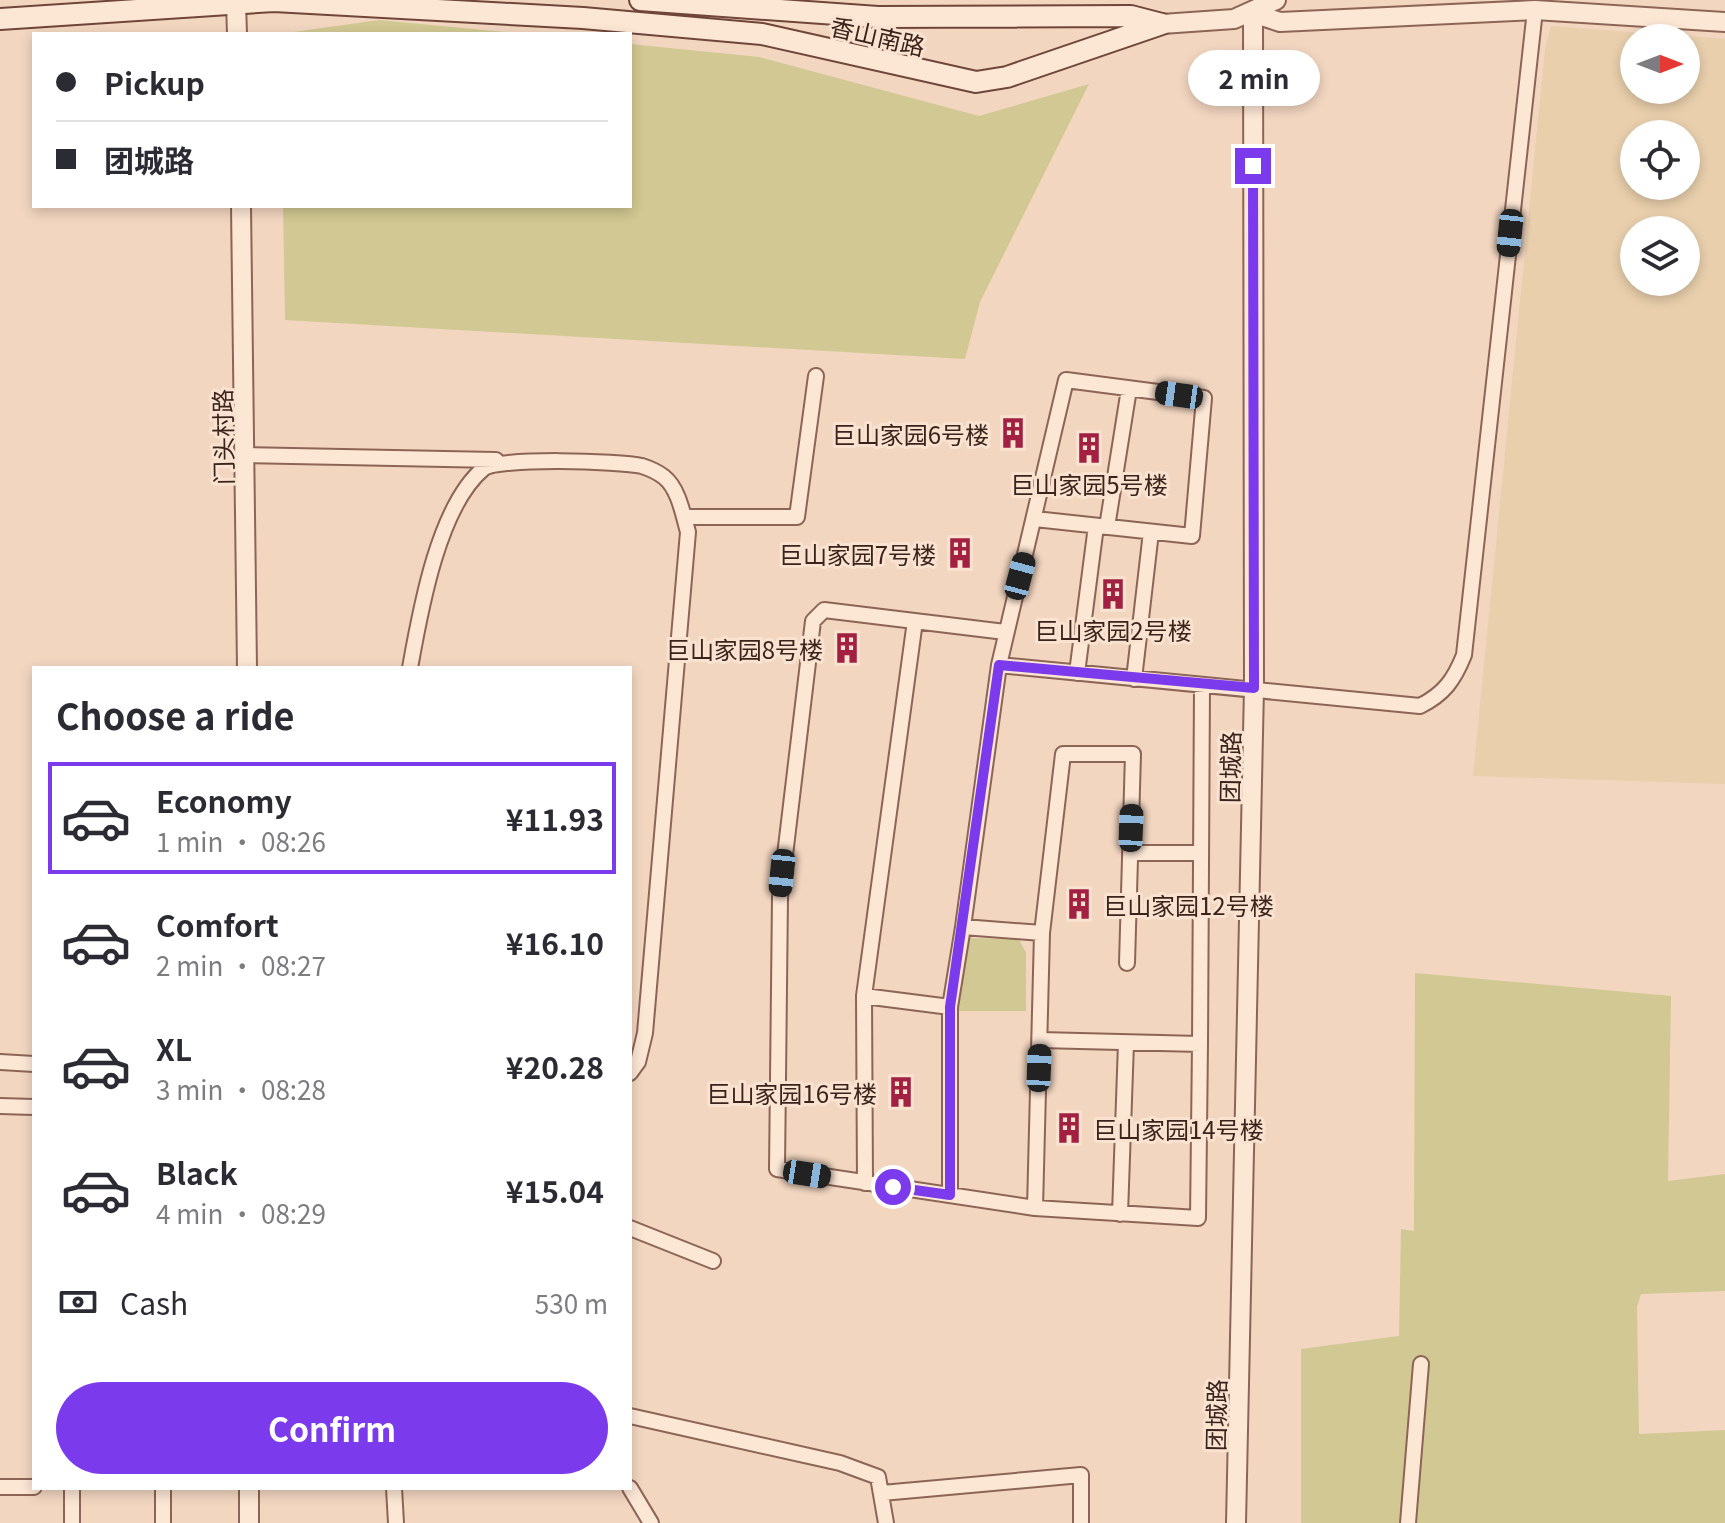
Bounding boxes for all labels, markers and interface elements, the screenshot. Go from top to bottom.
street label: 香山南路 [827,7,929,63]
north arrow [1620,24,1700,104]
map controls [1620,24,1700,296]
callout: 2 min [1187,50,1319,106]
text: 2 min [1219,59,1289,96]
text: Pickup [104,60,205,104]
button: locate [1620,120,1700,200]
text: 团城路 [104,137,194,181]
route end [1235,148,1271,184]
car [1496,208,1524,258]
button: layers [1620,216,1700,296]
car [1154,380,1204,410]
street label: 门头村路 [204,389,240,485]
place label: 巨山家园6号楼 [832,416,989,451]
building icon: 巨山家园6号楼 [996,416,1030,450]
building icon: 巨山家园5号楼 [1072,431,1106,465]
place label: 巨山家园5号楼 [1010,466,1168,501]
place label: 巨山家园7号楼 [779,536,936,571]
building icon: 巨山家园7号楼 [943,536,977,570]
car [1002,550,1038,602]
building icon: 巨山家园2号楼 [1096,577,1130,611]
place label: 巨山家园2号楼 [1034,612,1192,647]
place label: 巨山家园8号楼 [666,631,823,666]
building icon: 巨山家园8号楼 [830,631,864,665]
text: Choose a ride [56,688,295,740]
street label: 团城路 [1211,731,1247,803]
text: Economy [156,778,292,822]
icon: car [60,782,132,854]
text: ¥11.93 [506,796,604,840]
car [1118,804,1144,852]
text: 1 min · 08:26 [156,822,326,859]
car [768,848,796,898]
building icon: 巨山家园12号楼 [1062,887,1096,921]
place label: 巨山家园12号楼 [1103,887,1274,922]
text: Comfort [156,902,279,946]
icon: car [60,906,132,978]
text: ¥16.10 [506,920,604,964]
text: 2 min · 08:27 [156,946,326,983]
text: XL [156,1026,192,1070]
icon: car [60,1030,132,1102]
text: ¥20.28 [506,1044,604,1088]
car [1026,1044,1052,1092]
text: 3 min · 08:28 [156,1070,326,1107]
place label: 巨山家园16号楼 [706,1075,877,1110]
building icon: 巨山家园16号楼 [884,1075,918,1109]
building icon: 巨山家园14号楼 [1052,1111,1086,1145]
place label: 巨山家园14号楼 [1093,1111,1264,1146]
text: Black [156,1150,238,1194]
icon: car [60,1154,132,1226]
car [781,1158,833,1190]
text: ¥15.04 [506,1168,604,1212]
route start [875,1169,911,1205]
text: 4 min · 08:29 [156,1194,326,1231]
icon: cash [56,1280,100,1324]
text: Cash [120,1280,188,1324]
text: 530 m [535,1284,608,1321]
street label: 团城路 [1197,1379,1233,1451]
button: Confirm [56,1382,608,1474]

